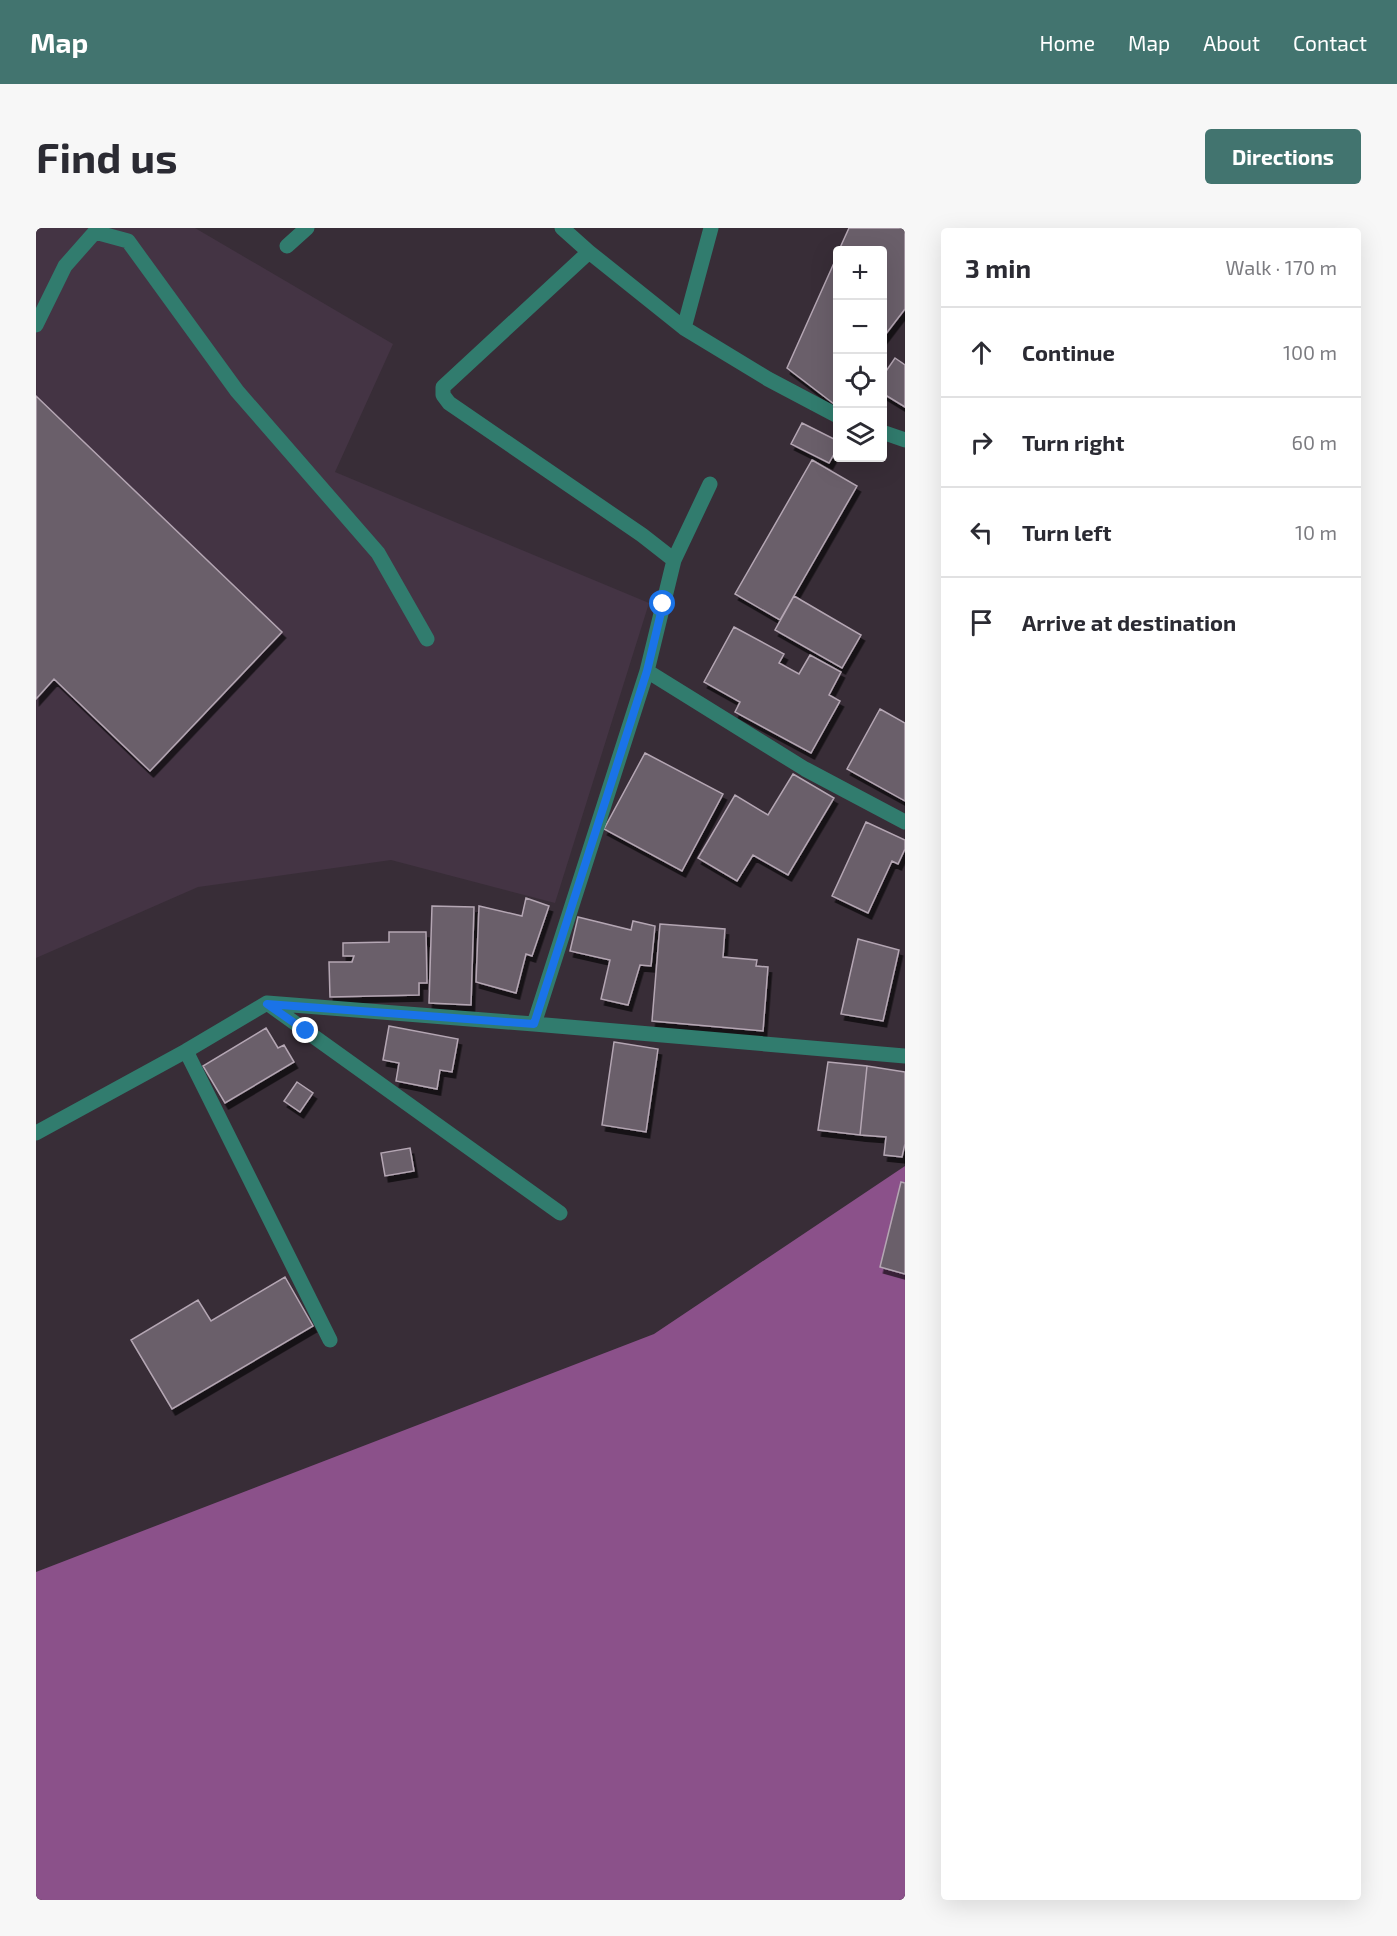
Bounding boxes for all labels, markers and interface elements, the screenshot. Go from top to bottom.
text: Map [30,25,88,59]
text: Home [1039,30,1095,55]
text: Map [1128,30,1170,55]
text: About [1203,30,1260,55]
text: Contact [1293,30,1367,55]
button: Directions [1205,129,1361,184]
text: Find us [36,131,178,181]
map controls [833,246,887,462]
button: + [833,246,887,300]
text: 3 min [965,252,1031,283]
text: Walk · 170 m [1226,255,1337,279]
button: − [833,300,887,354]
icon: ahead [965,336,998,369]
text: Continue [1022,339,1115,365]
text: 100 m [1283,340,1337,364]
button: locate [833,354,887,408]
button: layers [833,408,887,462]
icon: right [965,426,998,459]
text: Turn right [1022,429,1124,455]
text: 60 m [1292,430,1337,454]
icon: left [965,516,998,549]
text: Turn left [1022,519,1111,545]
text: 10 m [1295,520,1337,544]
route start [649,590,675,616]
icon: arrive [965,606,998,639]
text: Arrive at destination [1022,609,1236,635]
route end [292,1017,318,1043]

